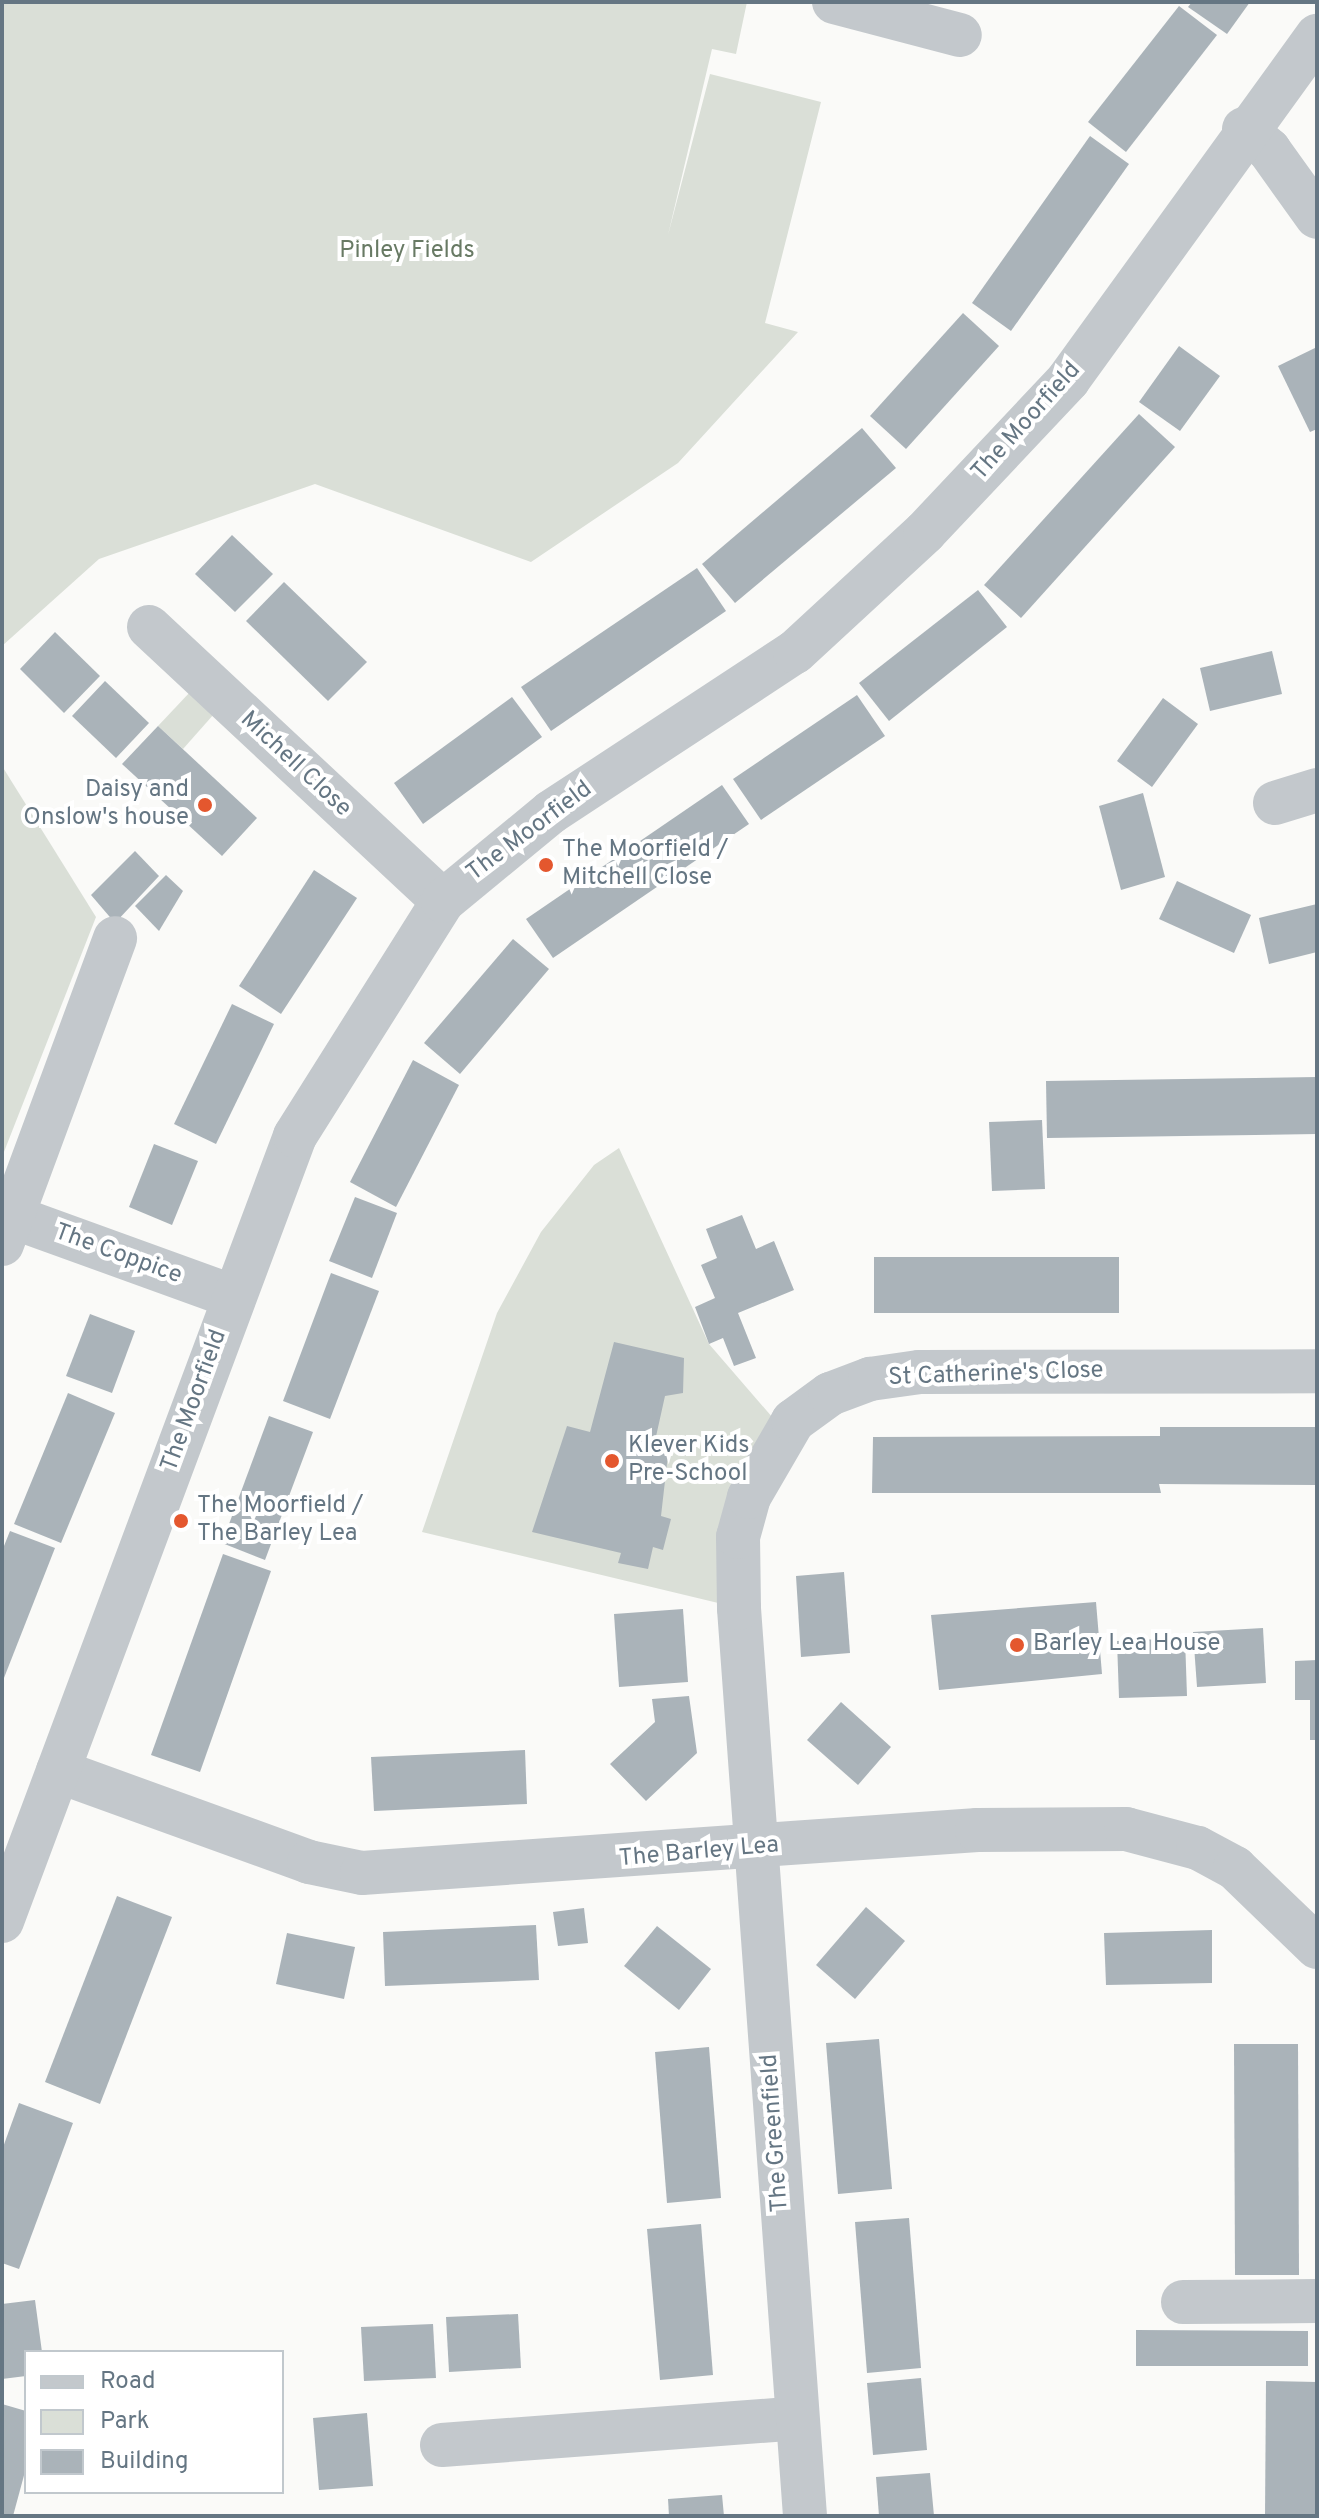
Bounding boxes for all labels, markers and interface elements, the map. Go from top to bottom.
park label: Pinley Fields [339,238,475,266]
street label: The Moorfield [966,357,1088,487]
street label: Michell Close [234,706,356,824]
street label: The Moorfield [462,776,598,888]
place label: Daisy and Onslow's house [23,777,189,833]
marker: Daisy and Onslow's house [196,796,214,814]
place label: The Moorfield / Mitchell Close [562,837,729,893]
marker: The Moorfield / Mitchell Close [537,856,555,874]
street label: The Coppice [50,1219,186,1291]
street label: The Moorfield [156,1326,234,1476]
street label: St Catherine's Close [888,1357,1104,1393]
place label: Klever Kids Pre-School [628,1433,750,1489]
marker: Klever Kids Pre-School [603,1452,621,1470]
place label: The Moorfield / The Barley Lea [197,1493,364,1549]
marker: The Moorfield / The Barley Lea [172,1512,190,1530]
place label: Barley Lea House [1033,1631,1220,1659]
marker: Barley Lea House [1008,1636,1026,1654]
street label: The Barley Lea [618,1832,780,1874]
street label: The Greenfield [756,2053,796,2213]
legend [24,2350,284,2494]
text: Road [100,2367,156,2397]
text: Park [100,2407,150,2437]
text: Building [100,2447,189,2477]

